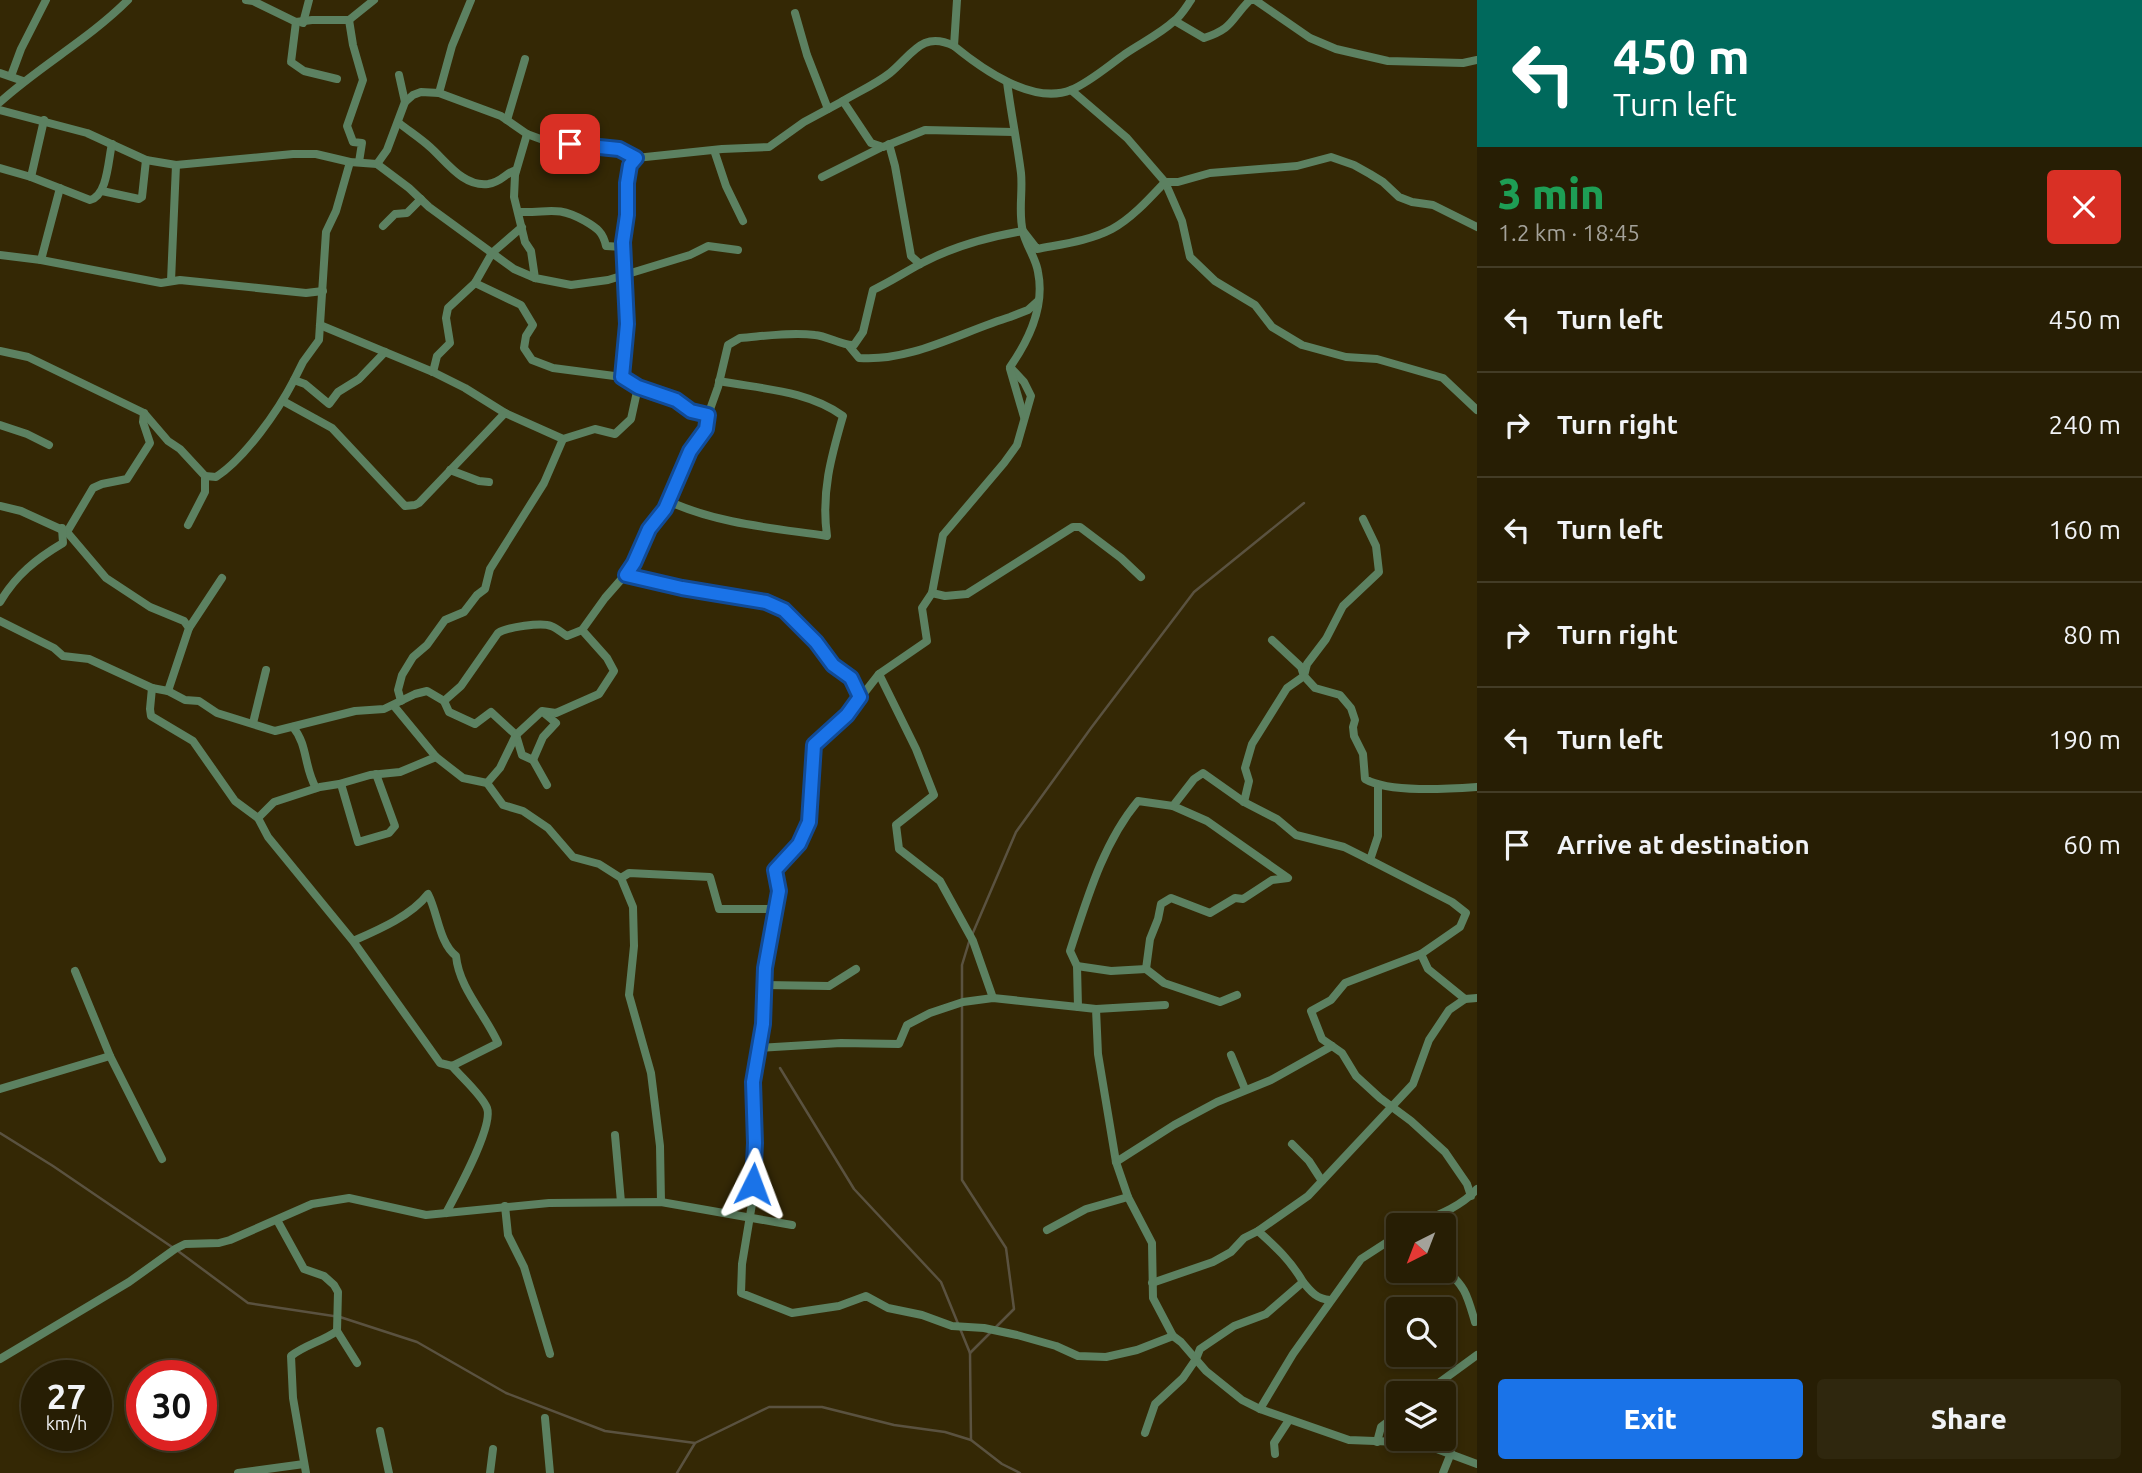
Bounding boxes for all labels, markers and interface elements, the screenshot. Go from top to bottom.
icon: left [1498,28,1589,119]
text: 450 m [1613,28,1750,83]
text: Turn left [1613,86,1737,122]
pin [540,114,600,174]
icon: arrive [551,125,589,163]
text: 3 min [1498,170,1605,217]
button: close [2047,170,2121,244]
text: 1.2 km · 18:45 [1498,220,1640,245]
icon: left [1498,301,1536,339]
text: Turn left [1557,305,1663,334]
text: 450 m [2049,305,2121,334]
icon: right [1498,406,1536,444]
text: Turn right [1557,410,1678,439]
text: 240 m [2049,410,2121,439]
icon: left [1498,511,1536,549]
text: Turn left [1557,515,1663,544]
text: 160 m [2049,515,2121,544]
icon: right [1498,616,1536,654]
text: Turn right [1557,620,1678,649]
text: 80 m [2063,620,2121,649]
icon: left [1498,721,1536,759]
text: Turn left [1557,725,1663,754]
text: 190 m [2049,725,2121,754]
icon: arrive [1498,826,1536,864]
text: Arrive at destination [1557,830,1810,859]
text: 60 m [2063,830,2121,859]
position arrow [716,1147,790,1221]
north arrow [1386,1213,1456,1283]
map controls [1386,1213,1456,1451]
button: search [1386,1297,1456,1367]
speed limit sign: 30 [126,1360,217,1451]
text: 27 [47,1376,86,1416]
button: Exit [1498,1379,1803,1459]
button: Share [1817,1379,2121,1459]
button: layers [1386,1381,1456,1451]
text: km/h [46,1413,87,1433]

